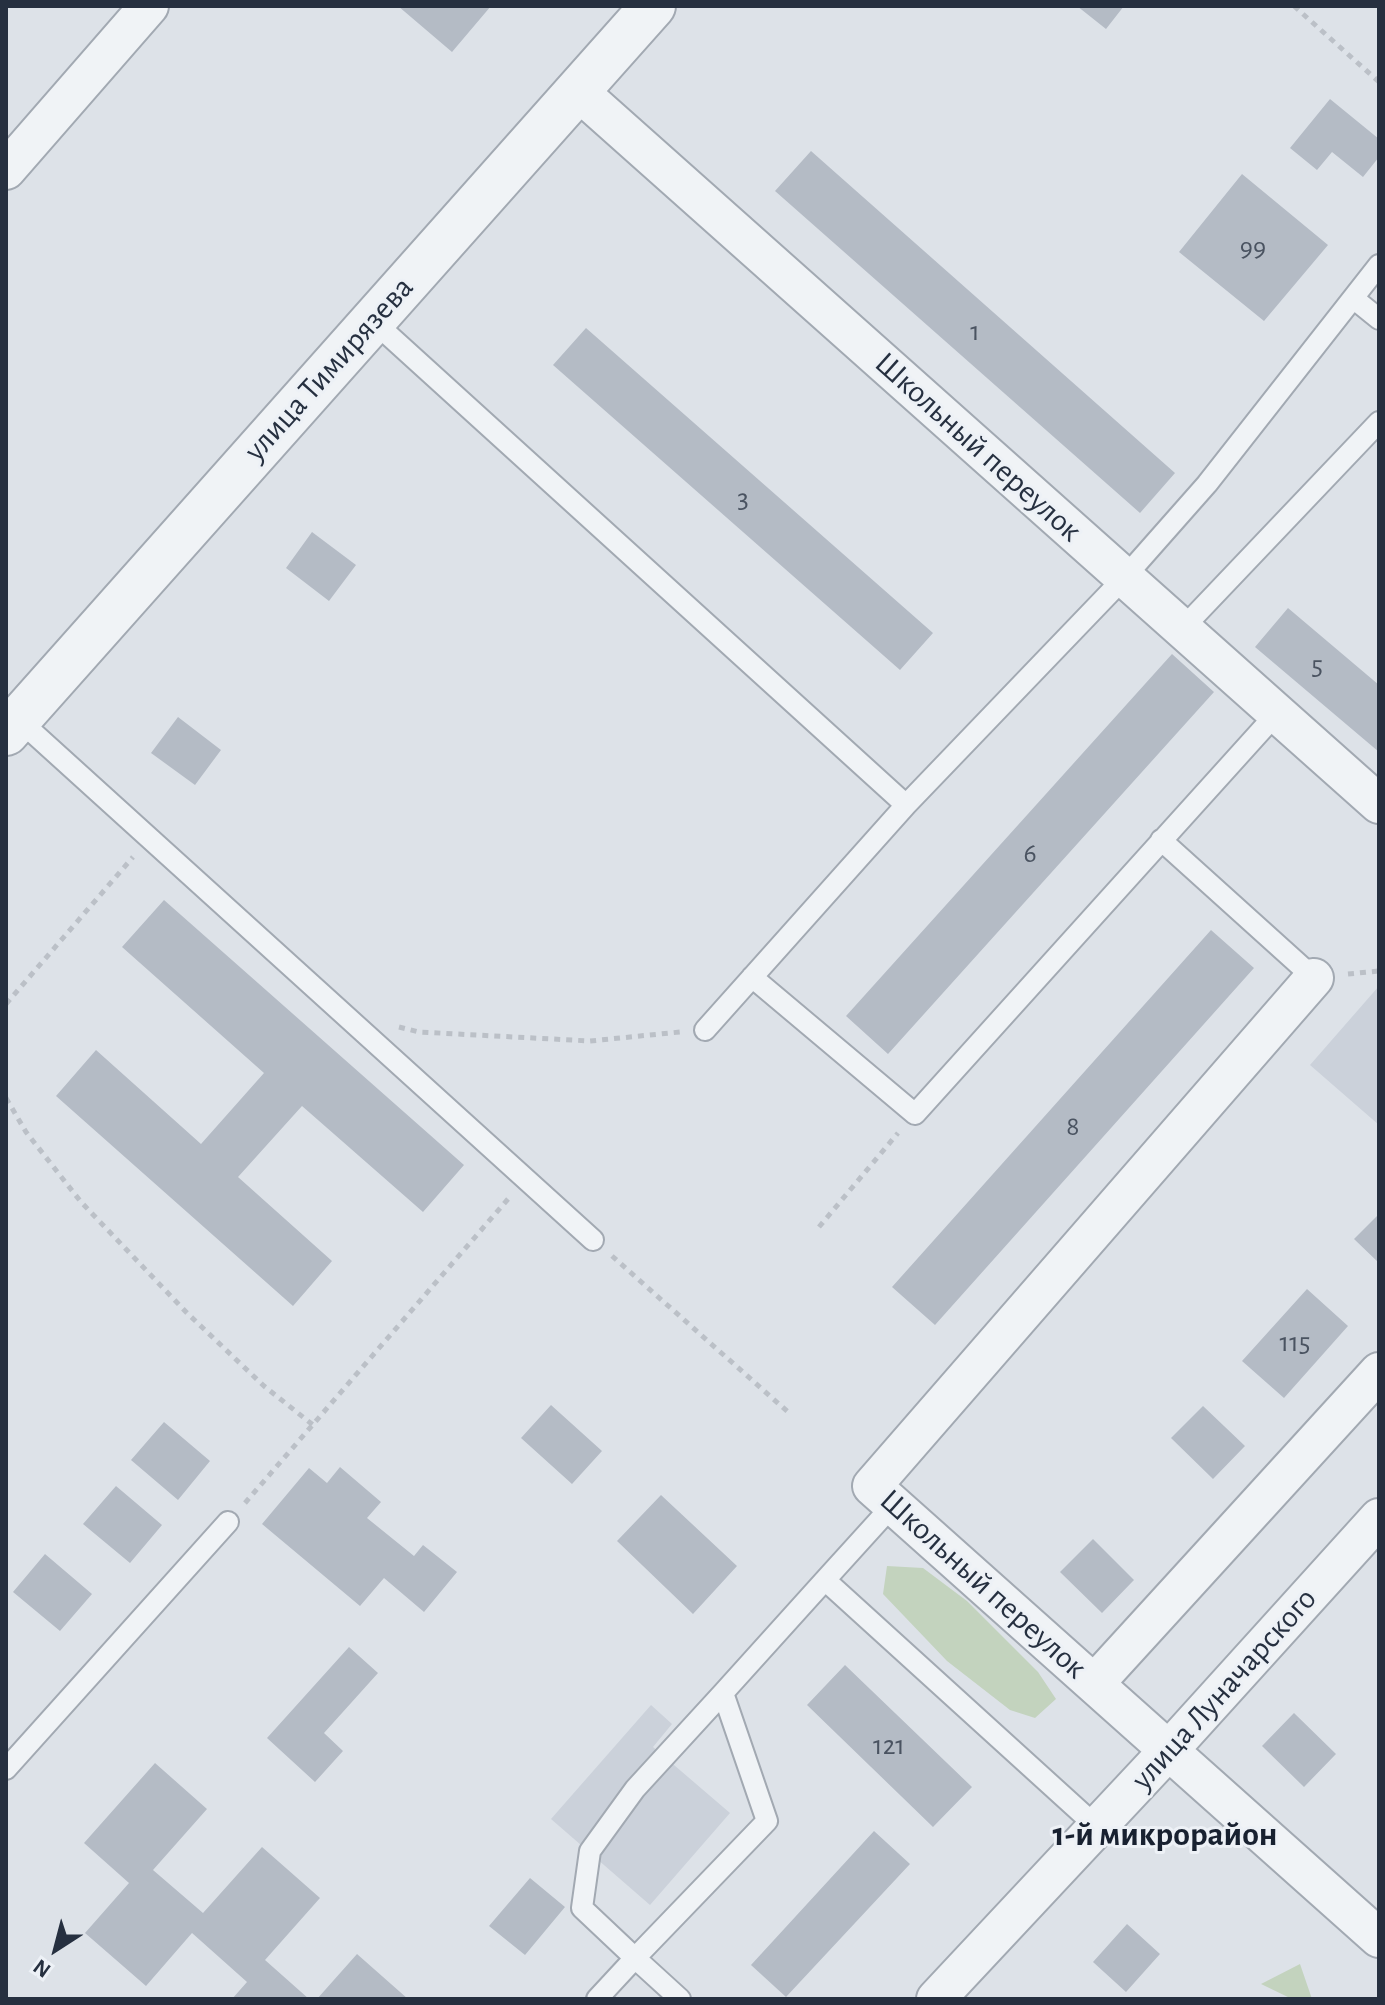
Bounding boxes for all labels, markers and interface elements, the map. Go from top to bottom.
house number: 99 [1240,231,1266,265]
street label: улица Тимирязева [236,269,422,469]
house number: 1 [970,315,980,349]
street label: Школьный переулок [867,344,1089,550]
house number: 3 [737,482,749,516]
house number: 5 [1311,649,1323,683]
house number: 6 [1023,837,1037,871]
house number: 8 [1066,1110,1080,1144]
house number: 115 [1280,1326,1310,1360]
street label: Школьный переулок [872,1481,1094,1687]
street label: улица Луначарского [1123,1580,1325,1798]
house number: 121 [873,1729,905,1763]
district label: 1-й микрорайон [1053,1815,1277,1855]
north arrow [16,1909,96,1989]
text: N [29,1955,55,1982]

